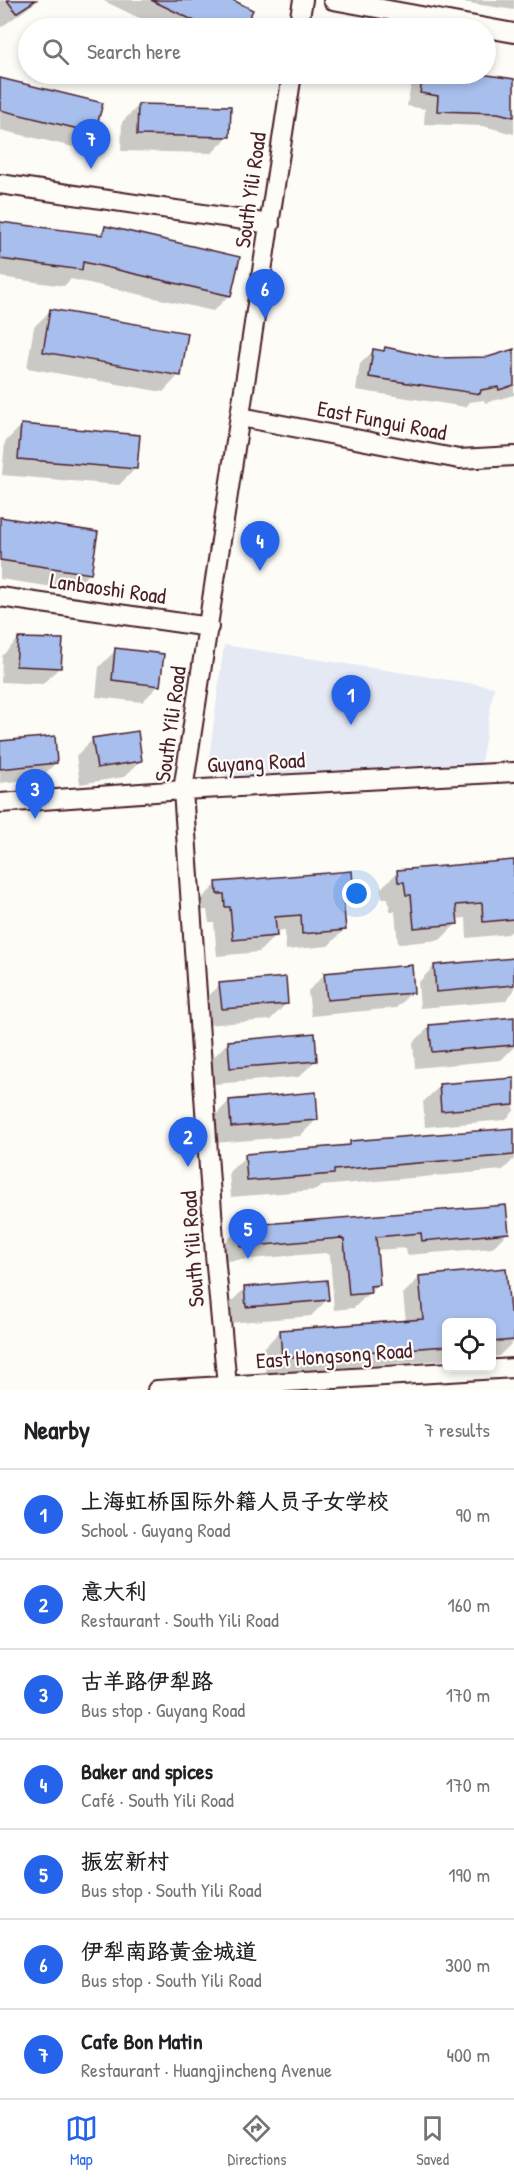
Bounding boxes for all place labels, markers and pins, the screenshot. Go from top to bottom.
pin: 7 [72,120,110,169]
pin: 6 [246,270,284,319]
pin: 4 [240,522,280,571]
pin: 1 [332,676,370,725]
pin: 3 [15,770,54,819]
pin: 2 [168,1118,207,1167]
pin: 5 [228,1210,268,1259]

